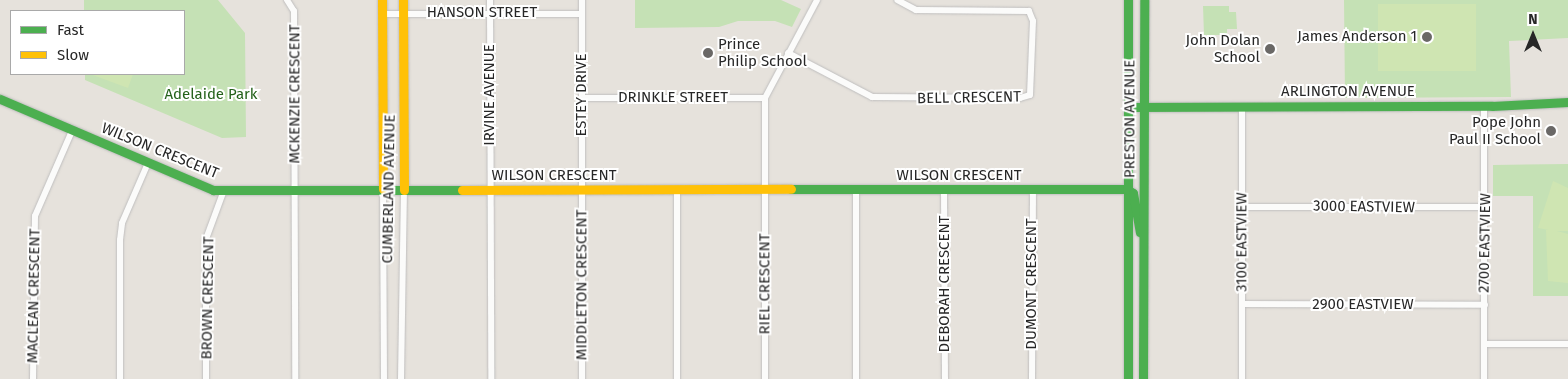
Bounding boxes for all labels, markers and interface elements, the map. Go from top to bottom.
street label: HANSON STREET [427,4,537,22]
legend [10,10,185,75]
north arrow [1508,10,1558,60]
text: N [1528,11,1538,28]
text: Fast [57,21,84,39]
street label: MCKENZIE CRESCENT [286,24,304,164]
place label: James Anderson 1 [1297,28,1417,46]
place label: John Dolan School [1185,31,1260,66]
marker: James Anderson 1 [1421,31,1433,43]
place label: Prince Philip School [718,35,807,70]
marker: John Dolan School [1264,43,1276,55]
street label: IRVINE AVENUE [481,44,499,146]
text: Slow [57,46,89,64]
marker: Prince Philip School [702,47,714,59]
street label: ESTEY DRIVE [573,53,591,137]
street label: PRESTON AVENUE [1121,60,1139,178]
street label: ARLINGTON AVENUE [1281,83,1415,101]
park label: Adelaide Park [164,86,258,104]
street label: BELL CRESCENT [917,88,1021,108]
street label: DRINKLE STREET [618,89,728,107]
place label: Pope John Paul II School [1449,113,1541,148]
street label: CUMBERLAND AVENUE [379,114,399,264]
street label: WILSON CRESCENT [99,119,221,183]
marker: Pope John Paul II School [1545,125,1557,137]
street label: WILSON CRESCENT [492,167,616,185]
street label: WILSON CRESCENT [897,167,1021,185]
street label: 3100 EASTVIEW [1233,192,1251,292]
street label: 2700 EASTVIEW [1475,193,1495,293]
street label: 3000 EASTVIEW [1313,197,1415,217]
street label: MIDDLETON CRESCENT [573,210,591,360]
street label: DEBORAH CRESCENT [936,216,954,352]
street label: DUMONT CRESCENT [1023,218,1041,350]
street label: MACLEAN CRESCENT [24,228,44,364]
street label: RIEL CRESCENT [756,234,774,334]
street label: BROWN CRESCENT [198,236,218,360]
street label: 2900 EASTVIEW [1312,296,1414,314]

